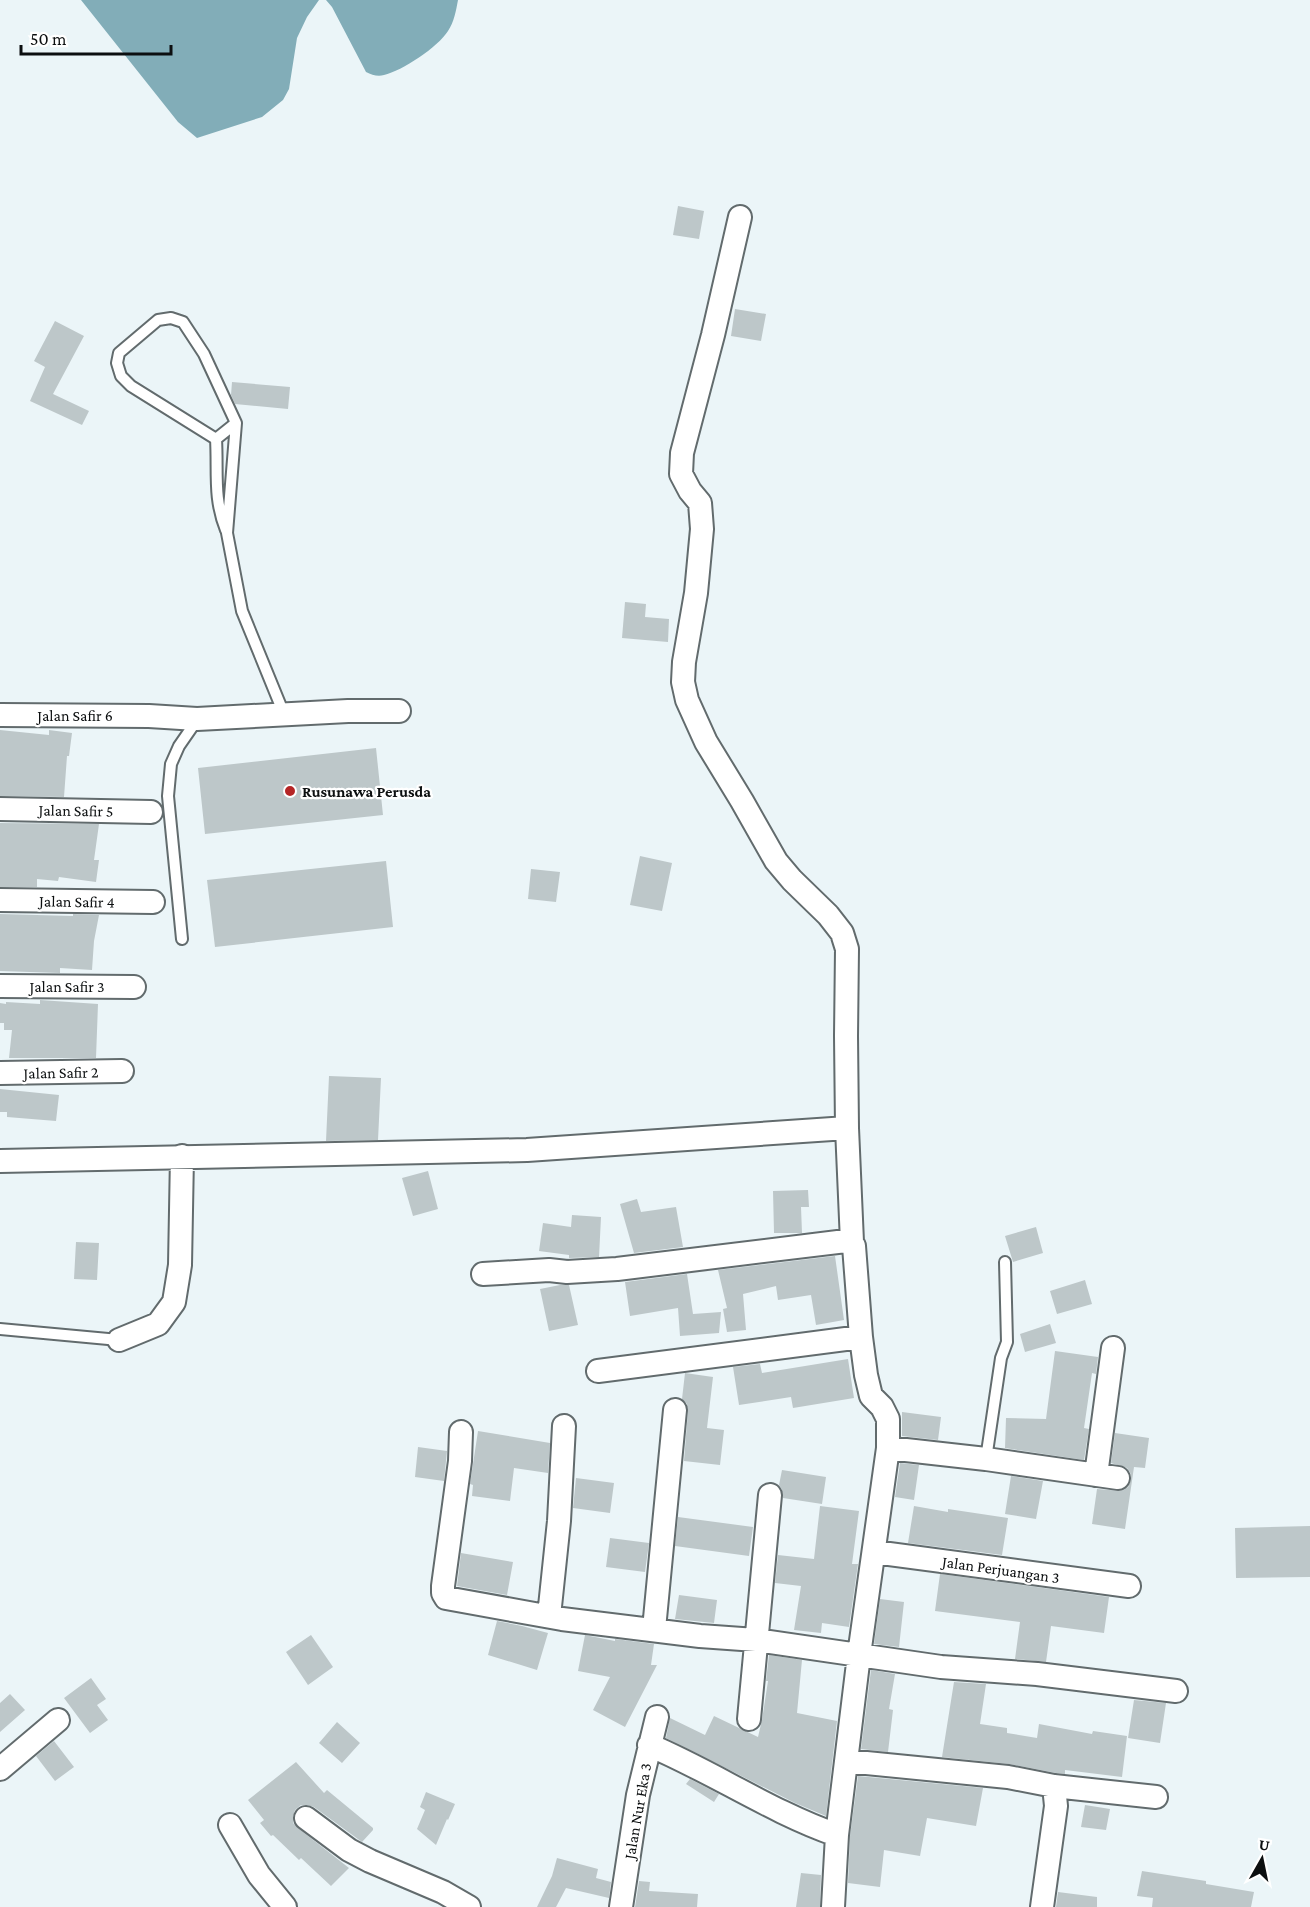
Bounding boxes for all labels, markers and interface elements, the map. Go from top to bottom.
scale bar [21,18,171,56]
text: 50 m [30,29,67,49]
street label: Jalan Safir 6 [35,707,113,725]
place label: Rusunawa Perusda [302,783,431,800]
marker: Rusunawa Perusda [283,784,297,798]
street label: Jalan Safir 5 [36,801,114,821]
street label: Jalan Safir 4 [37,892,115,912]
street label: Jalan Safir 3 [27,978,105,996]
street label: Jalan Safir 2 [21,1063,99,1083]
street label: Jalan Perjuangan 3 [939,1553,1061,1587]
street label: Jalan Nur Eka 3 [620,1762,655,1863]
north arrow [1232,1829,1292,1889]
text: U [1258,1835,1271,1854]

